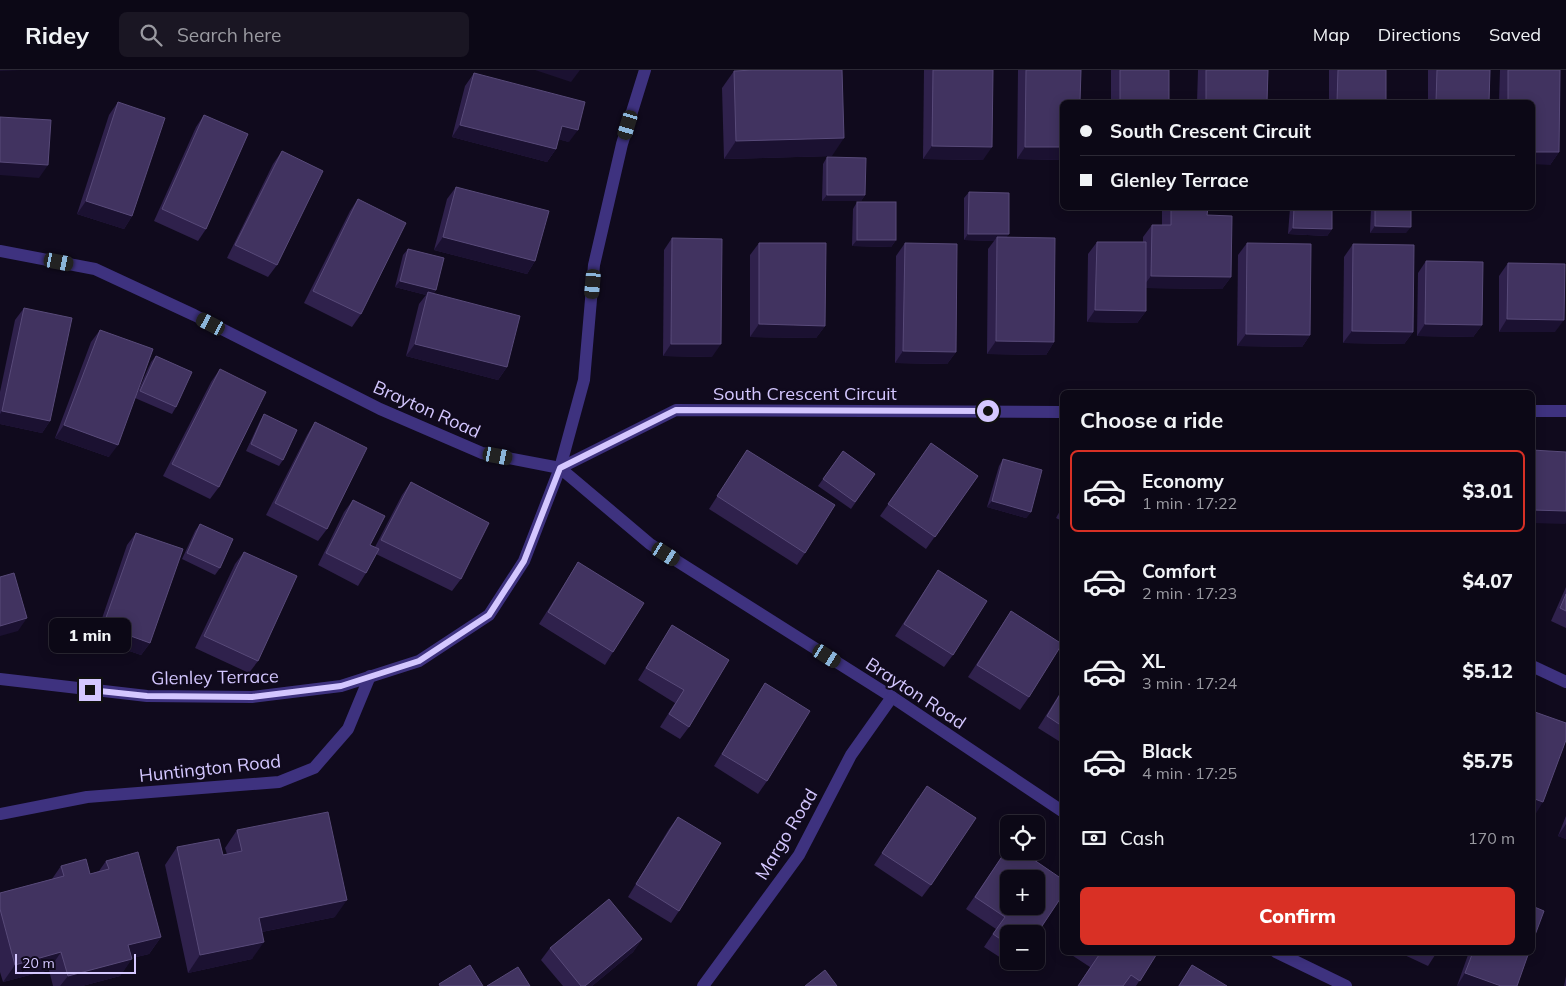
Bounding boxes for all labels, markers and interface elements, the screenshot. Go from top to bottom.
search box [119,12,469,57]
text: Ridey [25,20,89,50]
icon: search [137,21,165,49]
text: Search here [177,23,281,47]
text: Map [1313,23,1350,46]
text: Directions [1378,23,1461,46]
text: Saved [1489,23,1541,46]
car [616,108,639,142]
text: South Crescent Circuit [1110,119,1311,143]
text: Glenley Terrace [1110,168,1249,192]
car [42,252,75,272]
car [584,268,601,300]
car [194,311,227,337]
street label: Brayton Road [370,375,484,443]
street label: South Crescent Circuit [713,382,897,405]
route start [977,400,999,422]
text: Choose a ride [1080,406,1223,434]
car [481,446,514,466]
icon: car [1082,469,1127,514]
text: Economy [1142,469,1224,493]
text: $3.01 [1462,479,1513,503]
text: 1 min · 17:22 [1142,493,1237,513]
car [649,540,682,568]
icon: car [1082,559,1127,604]
text: Comfort [1142,559,1216,583]
text: $4.07 [1462,569,1513,593]
text: 2 min · 17:23 [1142,583,1237,603]
callout: 1 min [49,618,131,652]
text: 1 min [69,625,111,645]
car [810,642,843,670]
icon: car [1082,649,1127,694]
text: XL [1142,649,1165,673]
street label: Brayton Road [862,652,970,734]
text: $5.12 [1462,659,1513,683]
street label: Glenley Terrace [151,664,279,690]
text: 3 min · 17:24 [1142,673,1237,693]
route end [79,679,101,701]
icon: car [1082,739,1127,784]
text: Black [1142,739,1192,763]
street label: Huntington Road [138,749,282,787]
text: $5.75 [1462,749,1513,773]
text: 4 min · 17:25 [1142,763,1237,783]
street label: Margo Road [750,784,822,884]
map controls [1000,815,1045,970]
button: locate [1000,815,1045,860]
icon: cash [1080,824,1108,852]
text: Cash [1120,826,1165,850]
text: 170 m [1468,828,1515,848]
button: + [1000,870,1045,915]
button: Confirm [1080,887,1515,945]
button: − [1000,925,1045,970]
scale bar [15,951,136,974]
text: 20 m [22,954,55,972]

